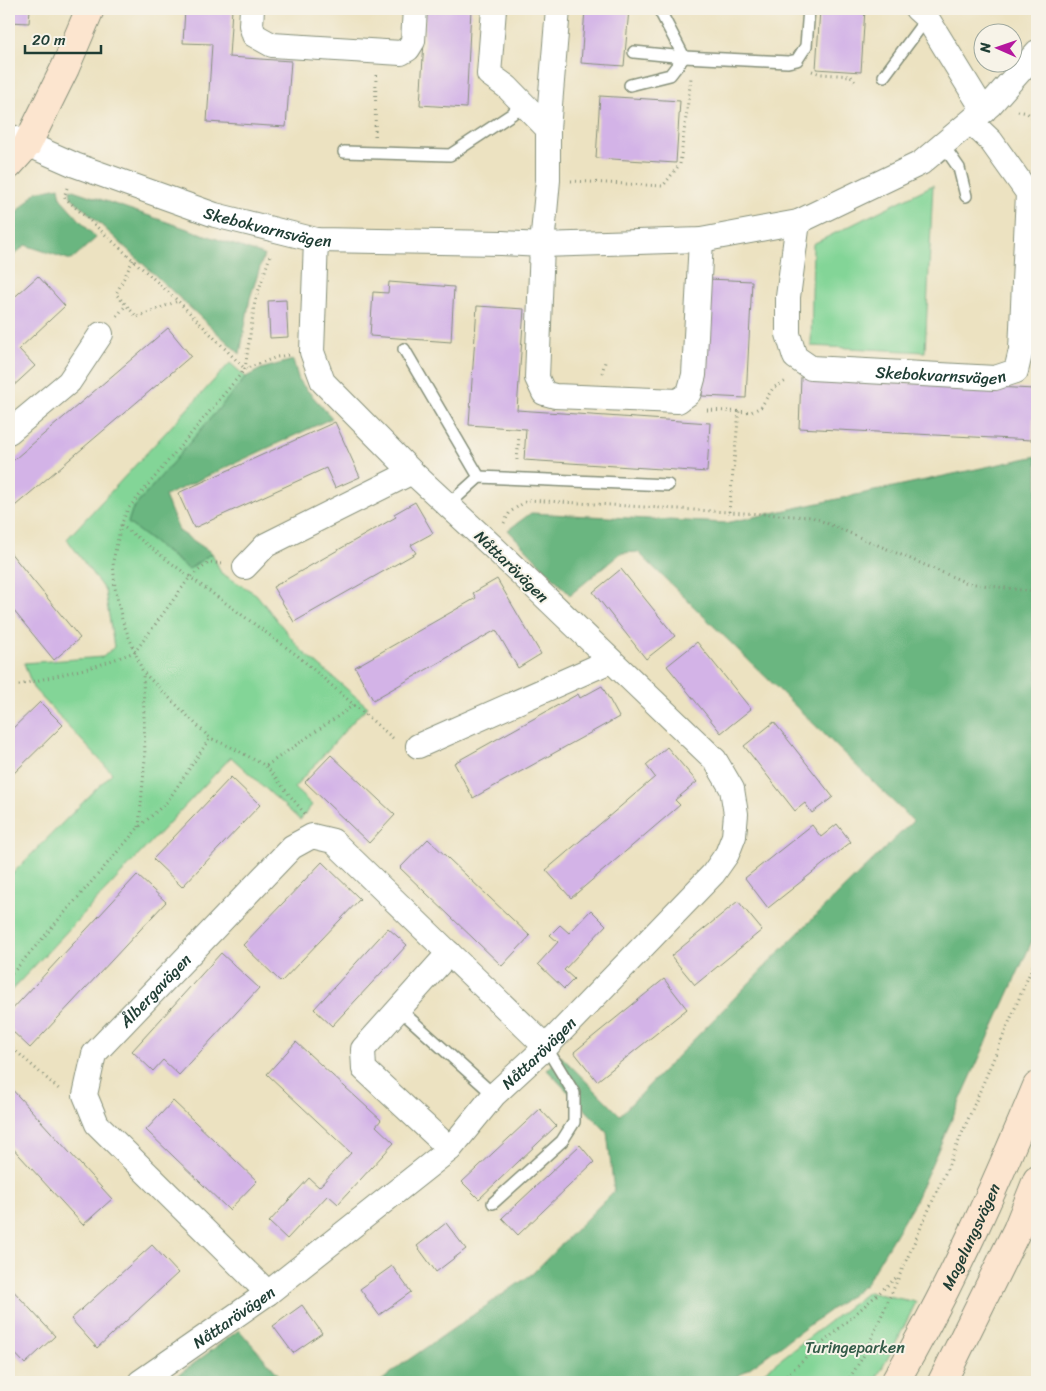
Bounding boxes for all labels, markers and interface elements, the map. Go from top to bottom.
scale bar [25,22,101,54]
north arrow [974,22,1024,72]
text: 20 m [32,27,66,53]
text: N [973,42,998,54]
street label: Skebokvarnsvägen [200,198,332,255]
street label: Skebokvarnsvägen [875,358,1010,393]
street label: Nåttarövägen [467,523,556,610]
street label: Ålbergavägen [112,946,199,1035]
street label: Nåttarövägen [494,1009,584,1097]
street label: Magelungsvägen [933,1178,1009,1295]
street label: Nåttarövägen [186,1278,282,1357]
park label: Turingeparken [805,1333,905,1362]

